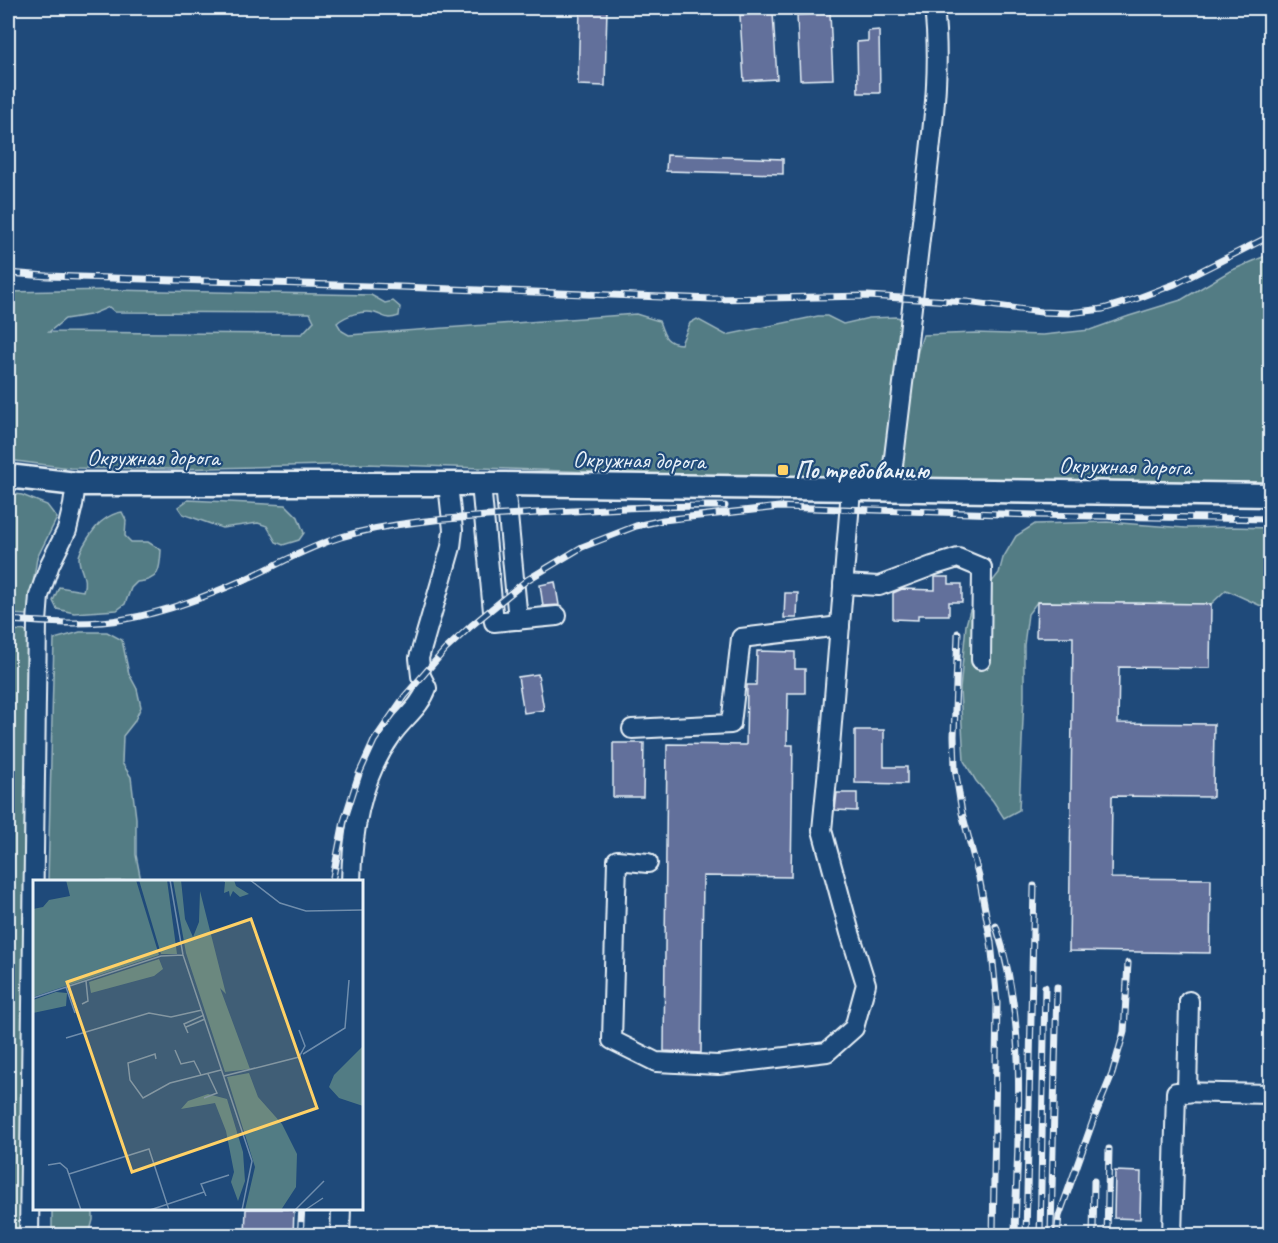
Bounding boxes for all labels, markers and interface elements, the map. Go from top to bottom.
street label: Окружная дорога [87,442,221,472]
street label: Окружная дорога [572,444,708,476]
street label: Окружная дорога [1058,450,1194,482]
place label: По требованию [795,455,931,485]
marker: По требованию [776,463,790,477]
inset map [33,880,363,1210]

